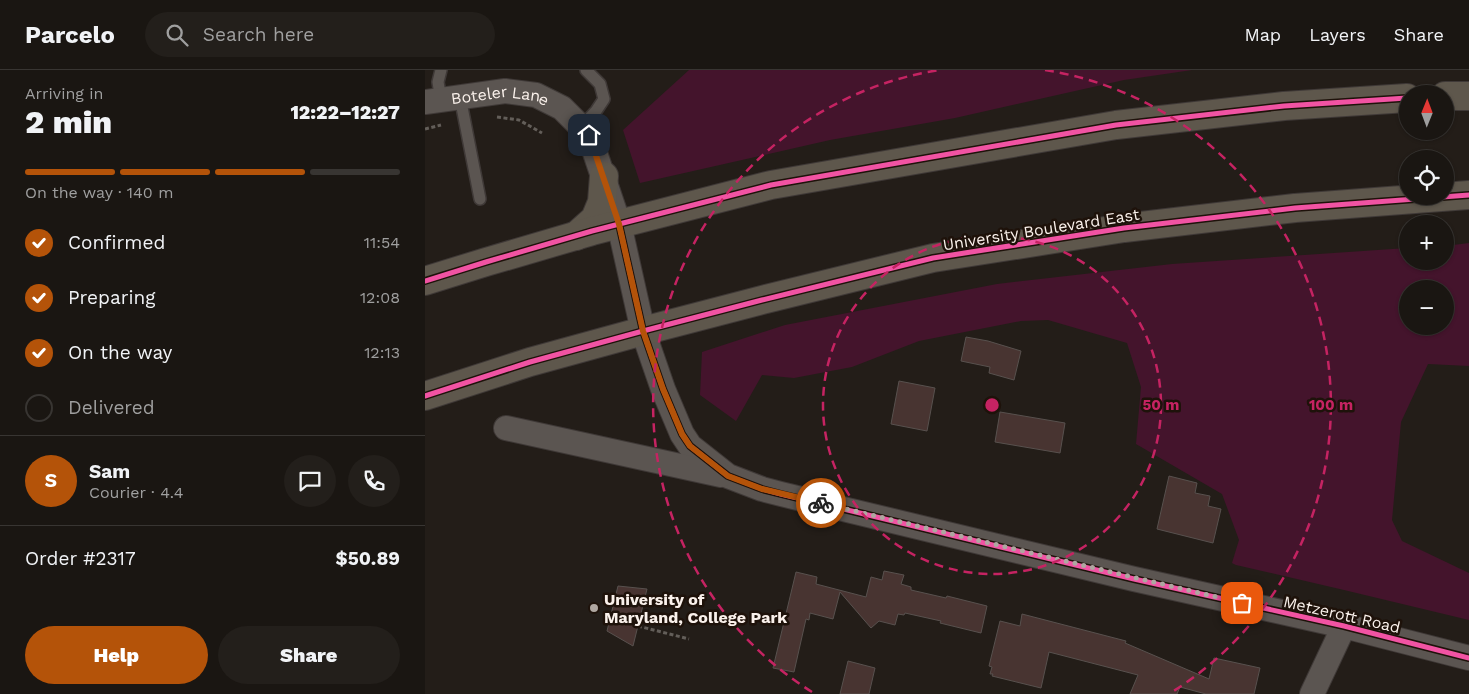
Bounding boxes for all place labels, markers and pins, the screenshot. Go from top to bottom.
pin [568,114,610,156]
centre of rings [983,396,1001,414]
pin [1221,582,1263,624]
place label: University of Maryland, College Park [604,590,787,627]
marker: University of Maryland, College Park [588,602,600,614]

